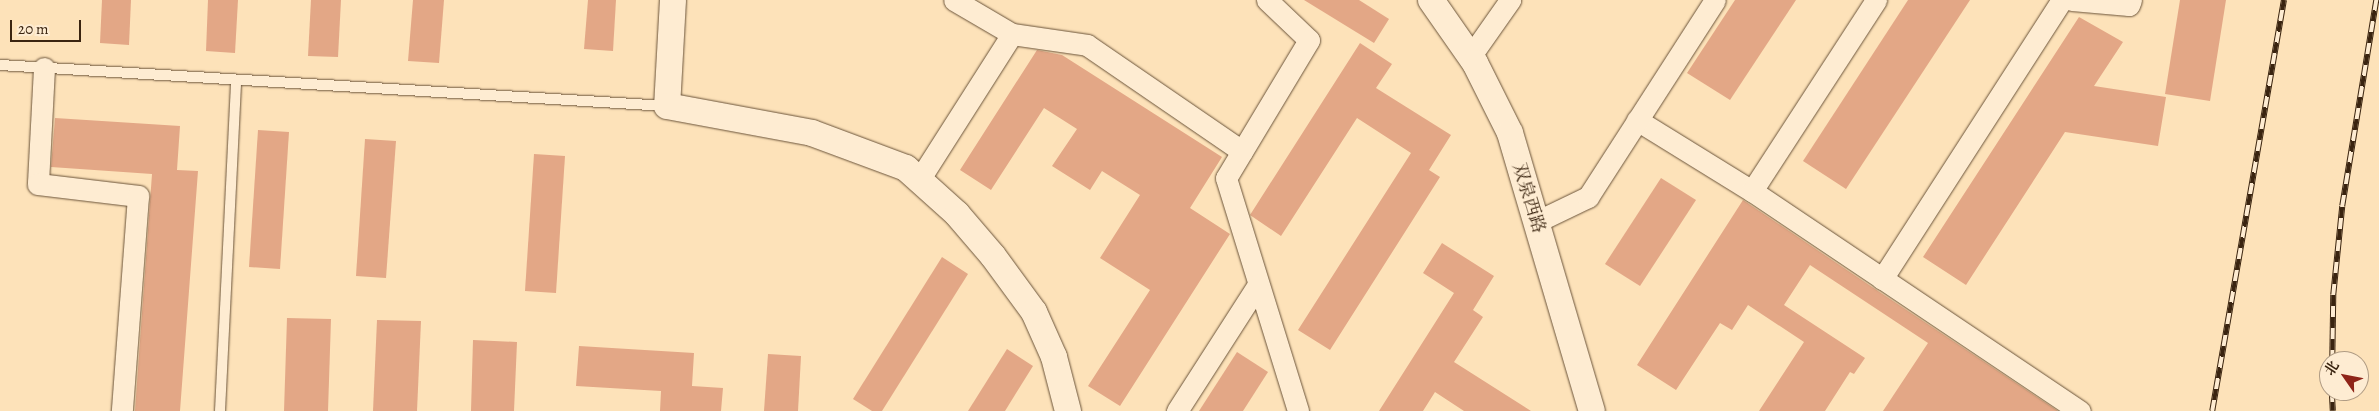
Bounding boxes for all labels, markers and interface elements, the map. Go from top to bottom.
scale bar [12,10,84,42]
text: 20 m [18,19,49,39]
street label: 双泉西路 [1508,160,1550,236]
north arrow [2319,351,2369,401]
text: 北 [2320,357,2344,379]

